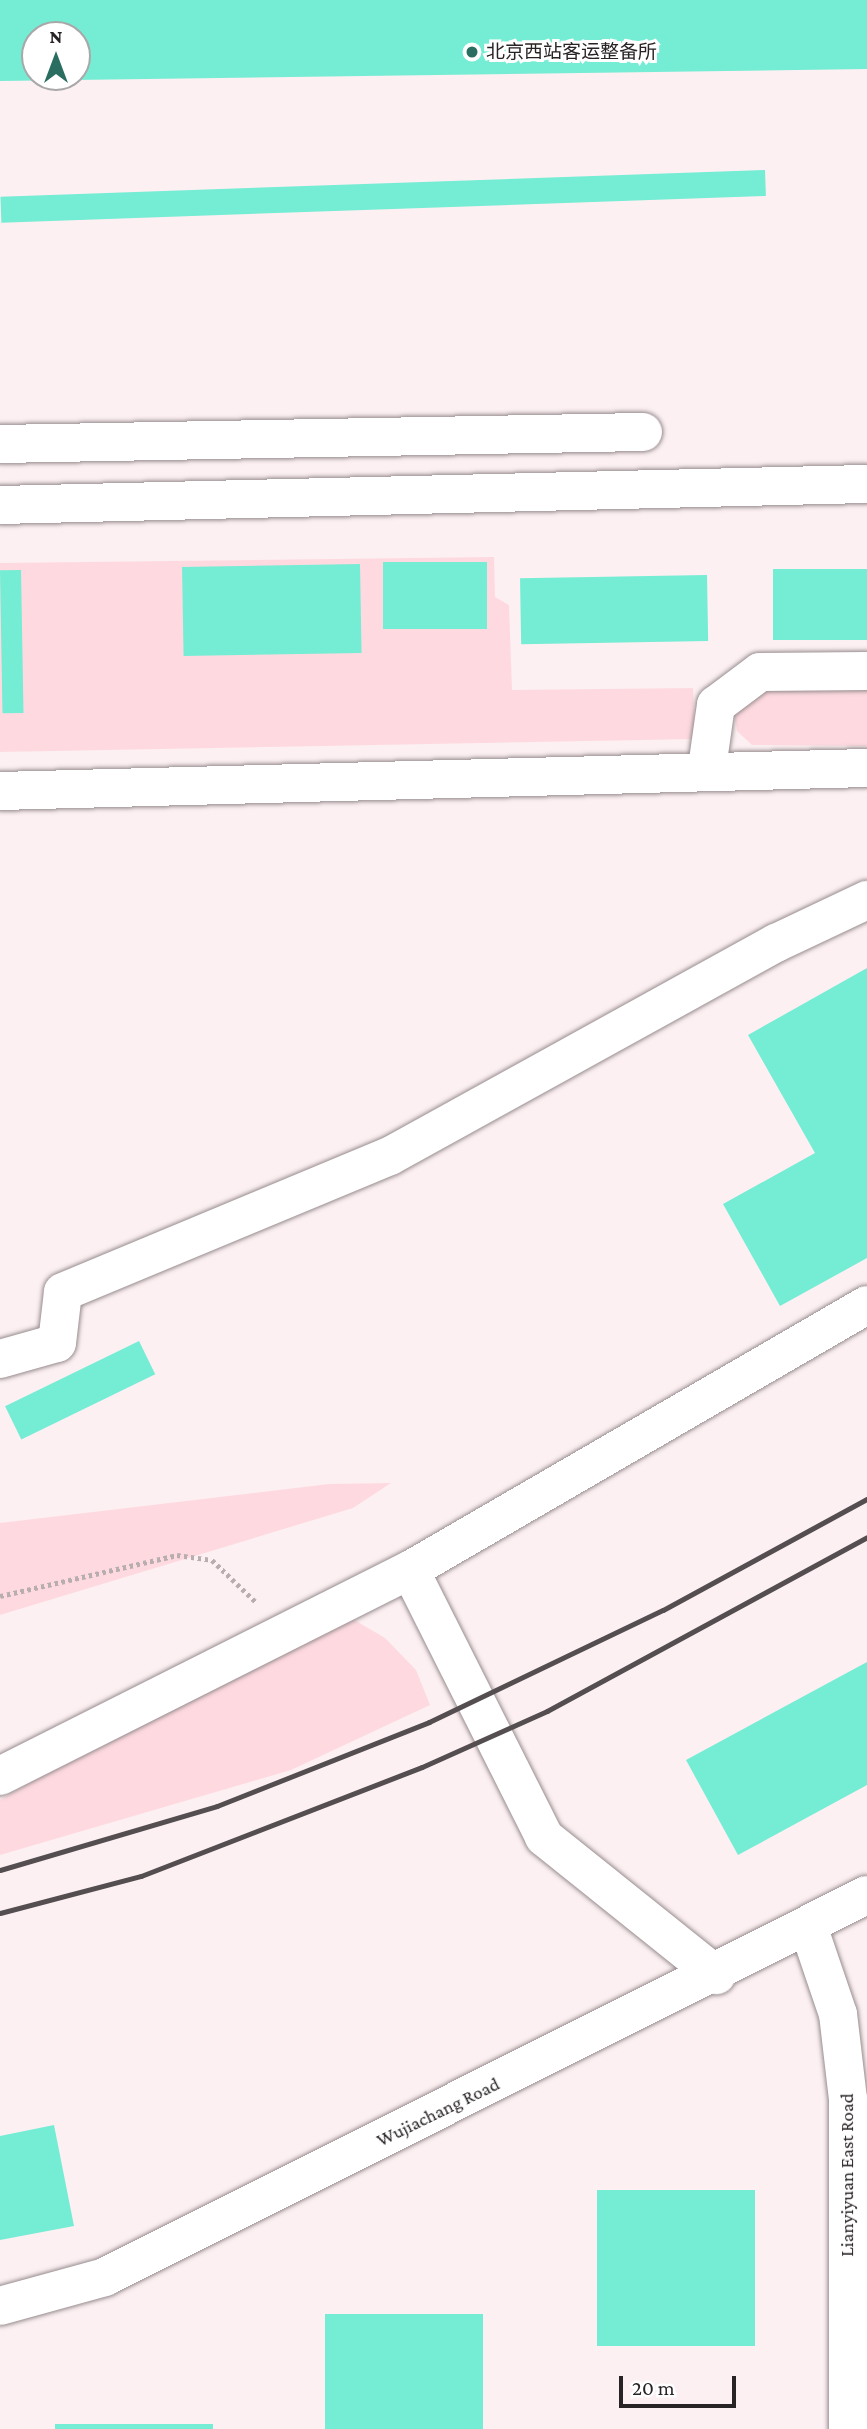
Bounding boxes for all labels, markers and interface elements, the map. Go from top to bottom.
north arrow [21,21,91,91]
text: N [50,26,62,47]
place label: 北京西站客运整备所 [486,41,657,63]
marker: 北京西站客运整备所 [464,44,480,60]
street label: Wujiachang Road [373,2072,503,2152]
street label: Lianyiyuan East Road [836,2093,858,2257]
scale bar [622,2362,739,2406]
text: 20 m [632,2376,675,2400]

